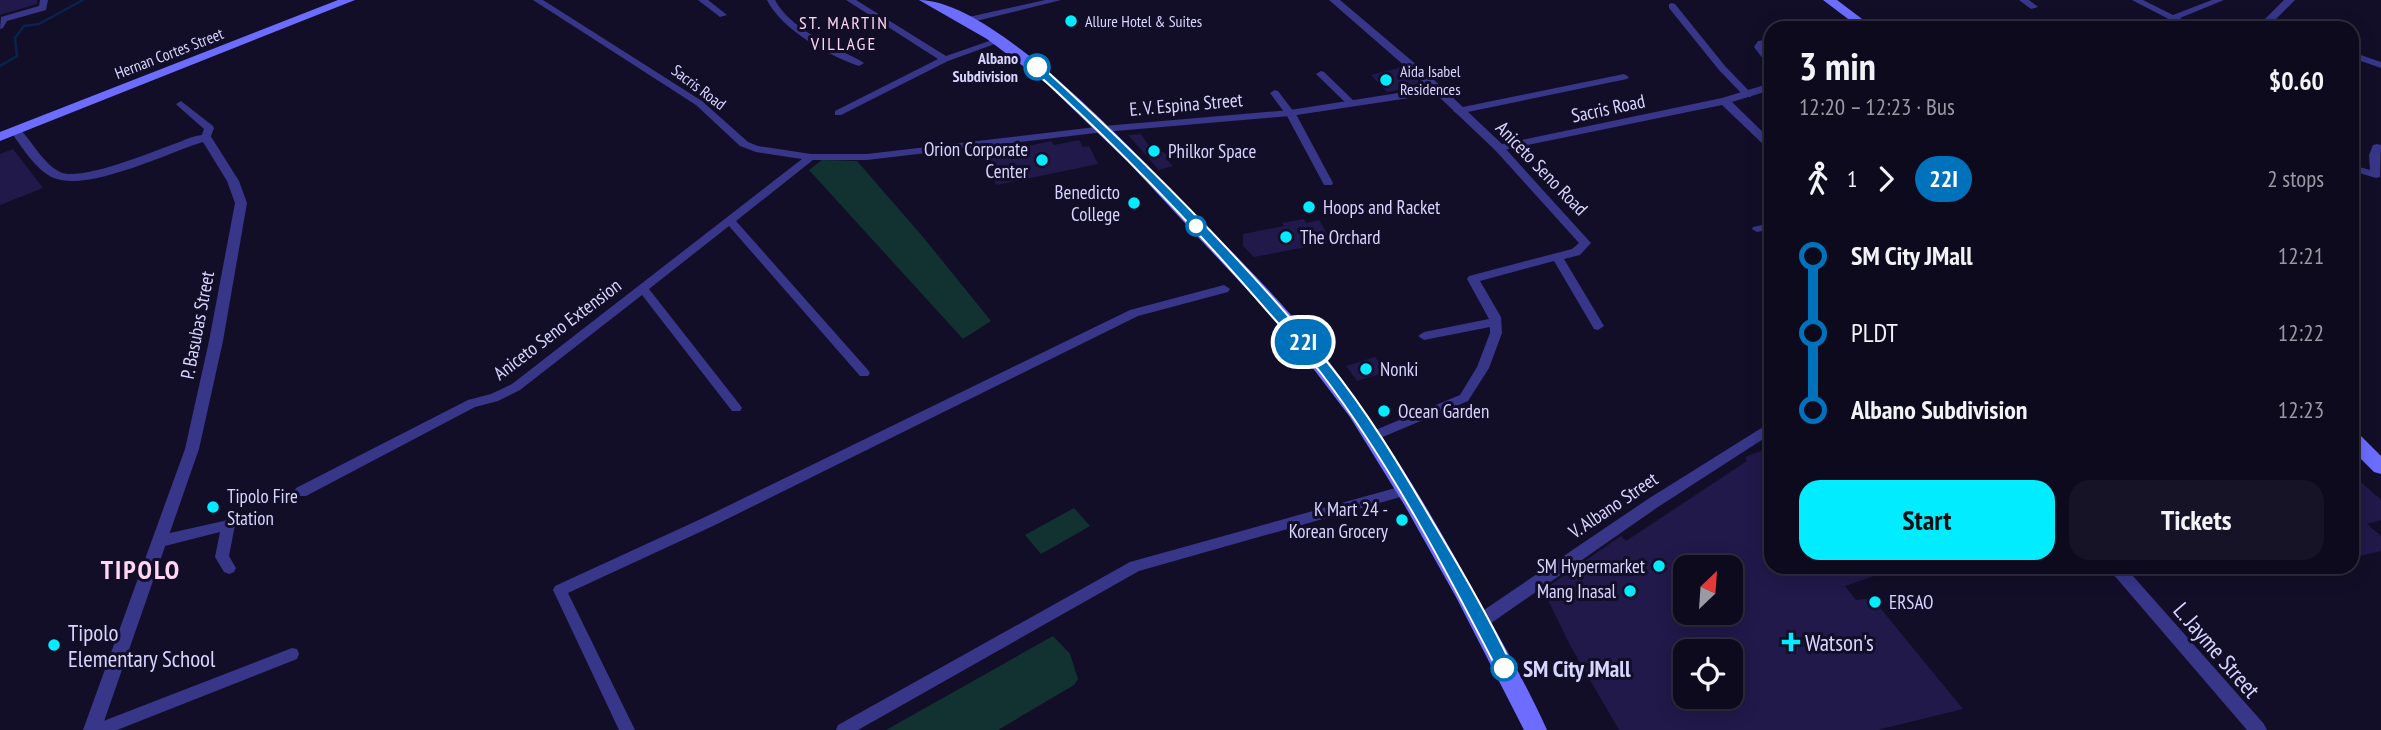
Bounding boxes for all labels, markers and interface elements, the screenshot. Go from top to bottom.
district label: ST. MARTIN VILLAGE [799,11,889,55]
place label: Allure Hotel & Suites [1085,11,1202,31]
marker: Allure Hotel & Suites [1063,13,1079,29]
street label: Hernan Cortes Street [112,23,227,83]
text: 3 min [1799,41,1876,90]
place label: Albano Subdivision [953,48,1018,86]
marker: Albano Subdivision [1024,54,1050,80]
street label: Sacris Road [668,60,730,114]
place label: Aida Isabel Residences [1400,61,1461,99]
text: $0.60 [2269,64,2324,97]
marker: Aida Isabel Residences [1378,72,1394,88]
street label: E. V. Espina Street [1128,87,1244,121]
street label: Sacris Road [1569,88,1647,128]
text: 12:20 – 12:23 · Bus [1799,92,1955,121]
street label: Aniceto Seno Road [1491,116,1593,220]
place label: Orion Corporate Center [924,137,1029,183]
place label: Philkor Space [1168,139,1257,163]
marker: Philkor Space [1146,143,1162,159]
marker: Orion Corporate Center [1034,152,1050,168]
icon: walk [1799,160,1837,198]
icon: forward [1867,160,1905,198]
text: 22I [1929,163,1958,194]
text: 1 [1847,164,1857,193]
text: 2 stops [2267,164,2324,193]
place label: Benedicto College [1055,180,1120,226]
marker: Benedicto College [1126,195,1142,211]
place label: Hoops and Racket [1323,195,1441,219]
marker: Hoops and Racket [1301,199,1317,215]
unlabelled marker [1186,216,1206,236]
place label: The Orchard [1300,225,1381,249]
marker: The Orchard [1278,229,1294,245]
text: SM City JMall [1851,239,1973,272]
text: 12:21 [2278,241,2324,270]
street label: P. Basubas Street [175,268,219,381]
street label: Aniceto Seno Extension [488,273,626,385]
text: PLDT [1851,316,1898,349]
text: 12:22 [2278,318,2324,347]
line badge: 22I [1263,319,1343,365]
text: 22I [1289,326,1317,357]
place label: Nonki [1380,357,1418,381]
marker: Nonki [1358,361,1374,377]
text: Albano Subdivision [1851,393,2028,426]
text: 12:23 [2278,395,2324,424]
place label: Ocean Garden [1398,399,1489,423]
marker: Ocean Garden [1376,403,1392,419]
street label: V. Albano Street [1563,466,1663,544]
button: Start [1799,480,2055,560]
button: Tickets [2069,480,2324,560]
place label: Tipolo Fire Station [227,484,298,530]
place label: K Mart 24 - Korean Grocery [1289,497,1389,543]
marker: Tipolo Fire Station [205,499,221,515]
marker: K Mart 24 - Korean Grocery [1394,512,1410,528]
district label: TIPOLO [101,553,181,586]
place label: SM Hypermarket [1537,554,1646,578]
north arrow [1673,555,1743,625]
map controls [1673,555,1743,709]
marker: SM Hypermarket [1651,558,1667,574]
place label: Mang Inasal [1537,579,1617,603]
marker: Mang Inasal [1622,583,1638,599]
place label: ERSAO [1889,590,1933,614]
marker: ERSAO [1867,594,1883,610]
street label: L. Jayme Street [2168,596,2267,704]
place label: Tipolo Elementary School [68,618,216,673]
place label: Watson's [1805,628,1874,657]
marker: Watson's [1783,634,1799,650]
marker: Tipolo Elementary School [46,637,62,653]
button: locate [1673,639,1743,709]
place label: SM City JMall [1523,654,1631,683]
marker: SM City JMall [1491,655,1517,681]

